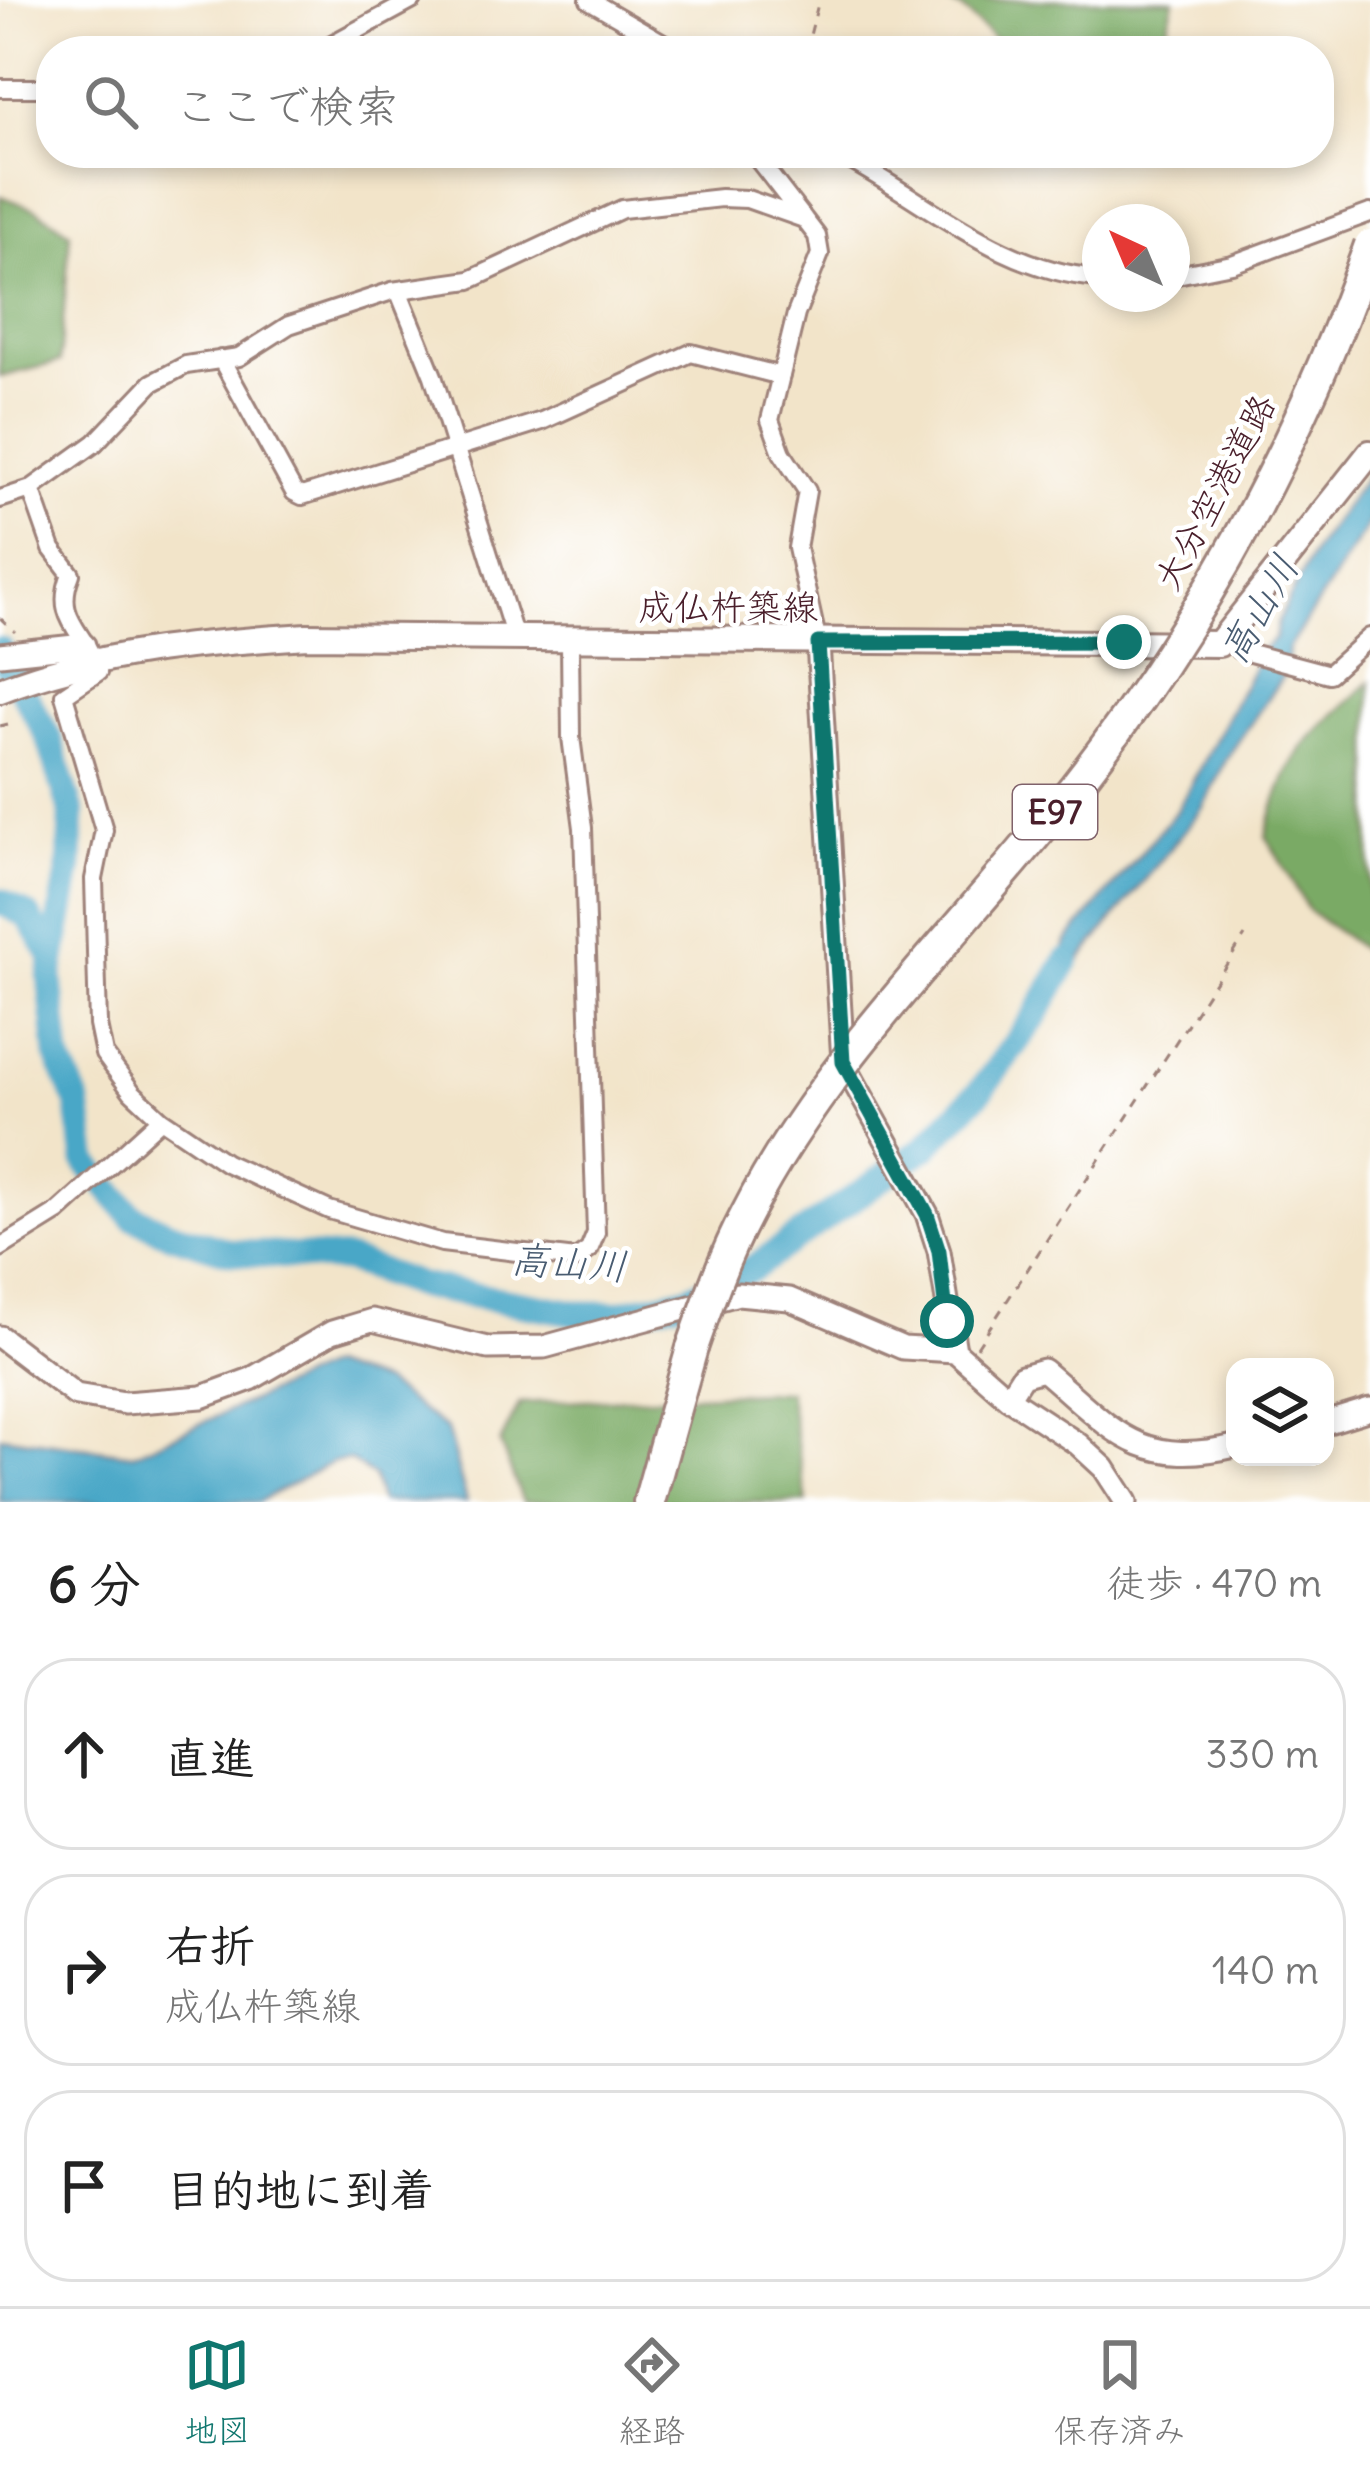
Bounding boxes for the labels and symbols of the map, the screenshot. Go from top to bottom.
north arrow [1082,204,1190,312]
street label: 大分空港道路 [1144,386,1286,598]
water label: 高山川 [1209,546,1309,672]
street label: 成仏杵築線 [638,585,818,630]
route end [1097,615,1151,669]
road number: E97 [1013,785,1097,839]
water label: 高山川 [509,1234,629,1292]
route start [920,1294,974,1348]

